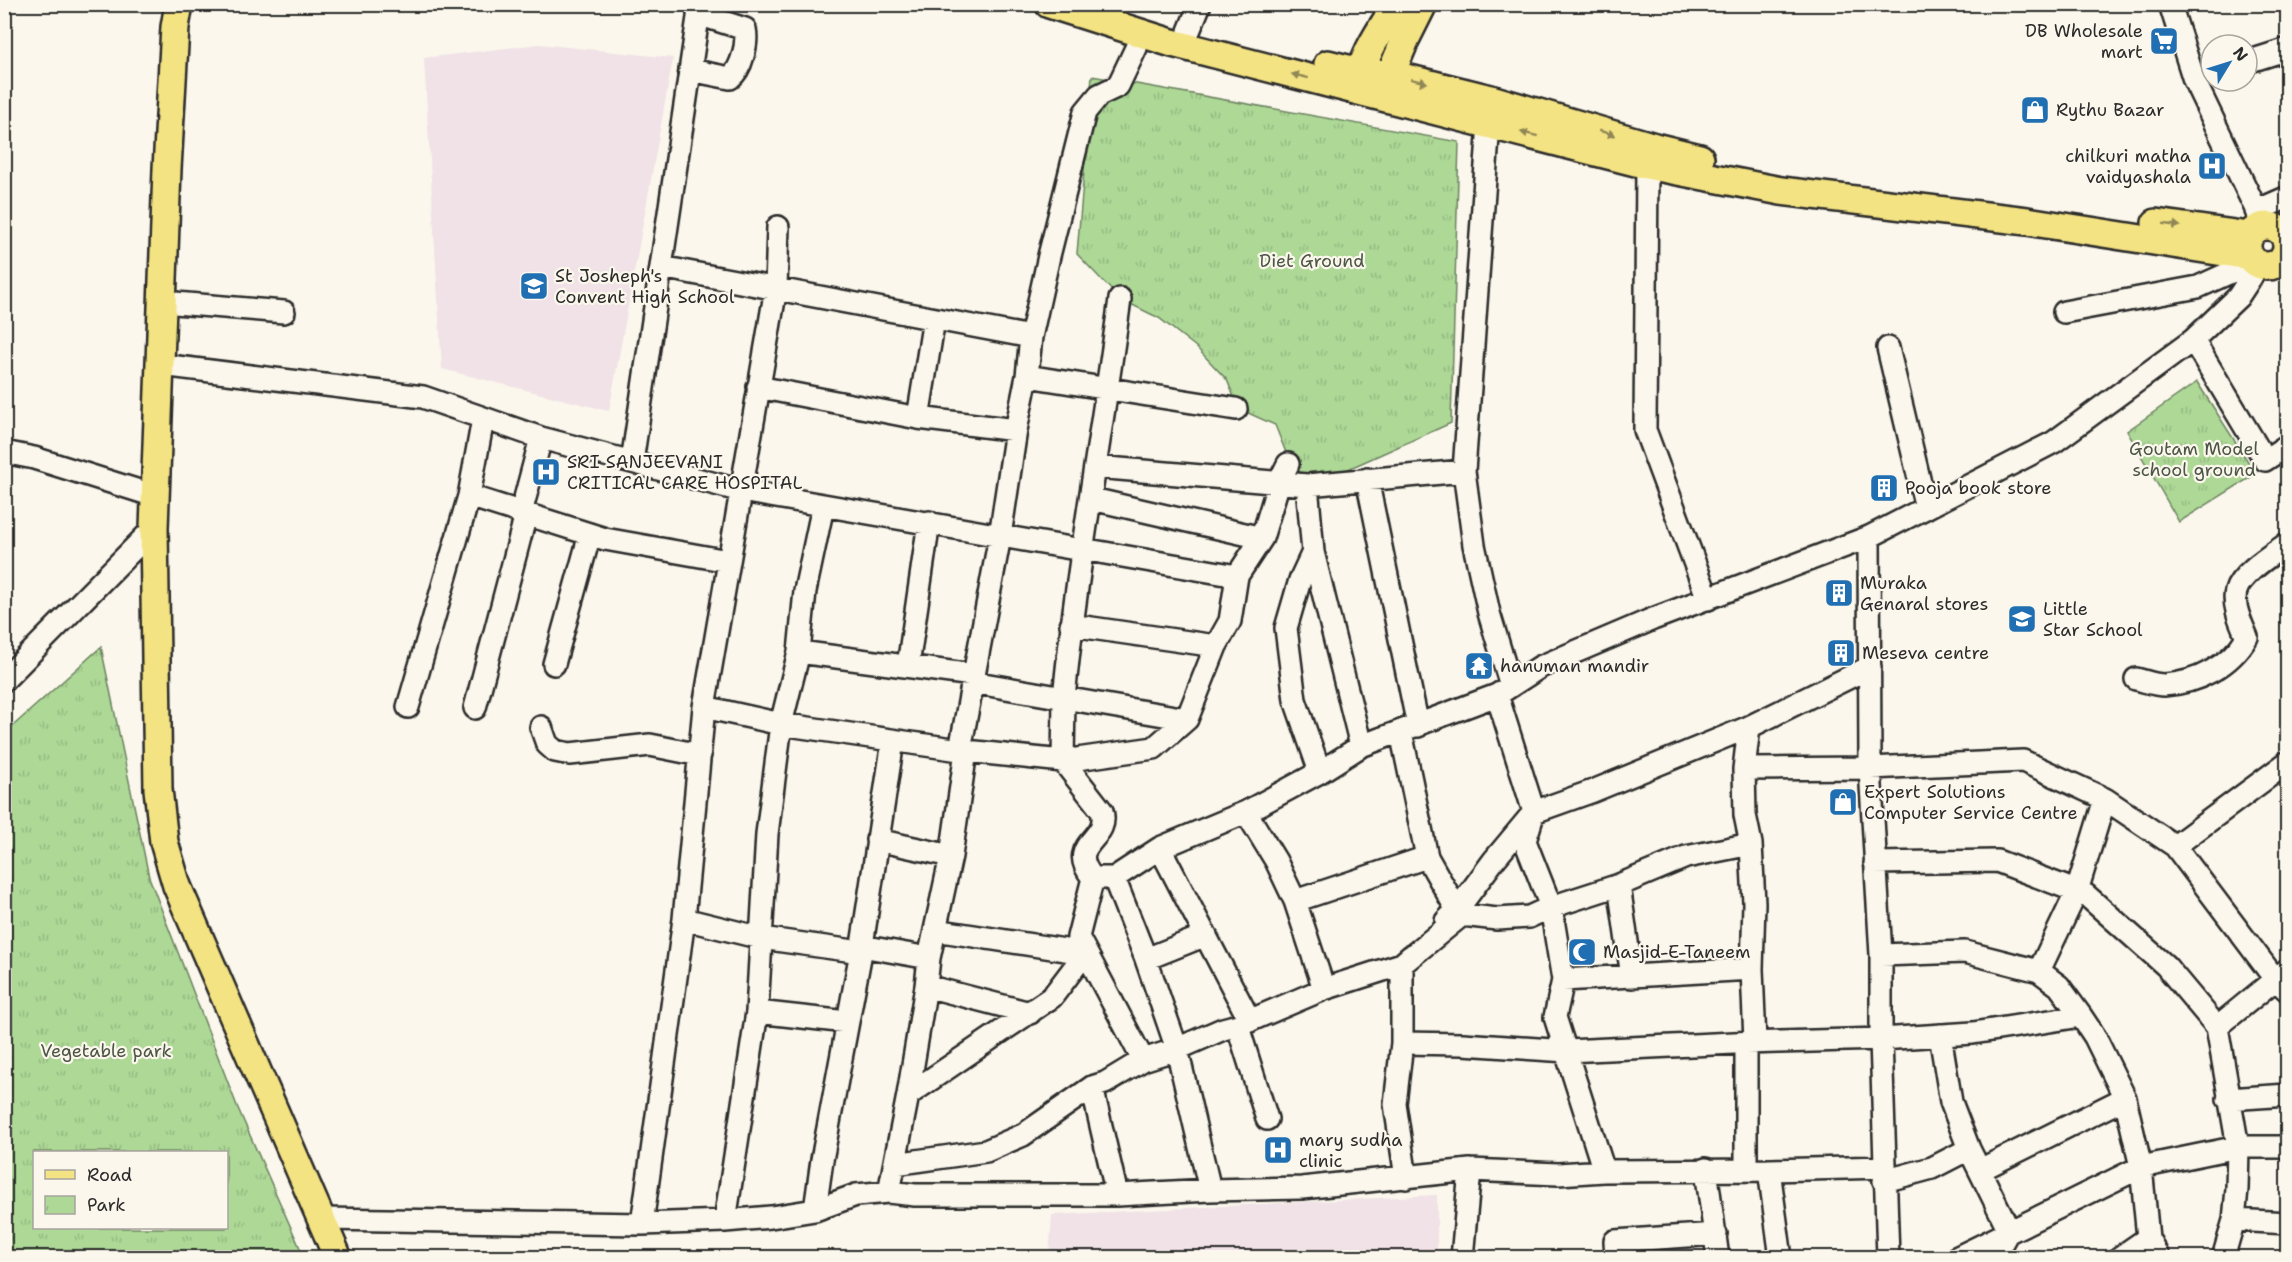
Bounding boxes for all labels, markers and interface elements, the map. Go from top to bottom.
place label: DB Wholesale mart [2025,19,2143,64]
supermarket icon: DB Wholesale mart [2148,25,2180,57]
north arrow [2199,33,2259,93]
text: N [2228,43,2253,66]
one-way arrow [1291,70,1310,80]
one-way arrow [1410,77,1428,86]
shop icon: Rythu Bazar [2019,94,2051,126]
place label: Rythu Bazar [2056,98,2165,122]
one-way arrow [1520,129,1539,139]
one-way arrow [1598,129,1616,138]
place label: chilkuri matha vaidyashala [2065,144,2191,189]
hospital icon: chilkuri matha vaidyashala [2196,150,2228,182]
one-way arrow [2162,221,2181,230]
park label: Diet Ground [1259,249,1365,273]
place label: St Josheph's Convent High School [555,264,735,309]
school or university icon: St Josheph's Convent High School [518,270,550,302]
park label: Goutam Model school ground [2129,437,2260,482]
place label: SRI SANJEEVANI CRITICAL CARE HOSPITAL [567,450,803,495]
hospital icon: SRI SANJEEVANI CRITICAL CARE HOSPITAL [530,456,562,488]
building icon: Pooja book store [1868,472,1900,504]
place label: Pooja book store [1905,476,2052,500]
place label: Muraka Genaral stores [1860,571,1988,616]
building icon: Muraka Genaral stores [1823,577,1855,609]
place label: Little Star School [2043,597,2143,642]
school or university icon: Little Star School [2006,603,2038,635]
building icon: Meseva centre [1825,637,1857,669]
place label: Meseva centre [1862,641,1989,665]
temple icon: hanuman mandir [1463,650,1495,682]
place label: hanuman mandir [1500,654,1649,678]
place label: Expert Solutions Computer Service Centre [1864,780,2078,825]
shop icon: Expert Solutions Computer Service Centre [1827,786,1859,818]
mosque icon: Masjid-E-Taneem [1566,936,1598,968]
place label: Masjid-E-Taneem [1603,940,1751,964]
park label: Vegetable park [40,1039,172,1063]
place label: mary sudha clinic [1299,1128,1402,1173]
hospital icon: mary sudha clinic [1262,1134,1294,1166]
legend [33,1151,228,1229]
text: Road [87,1163,132,1187]
text: Park [87,1193,126,1217]

